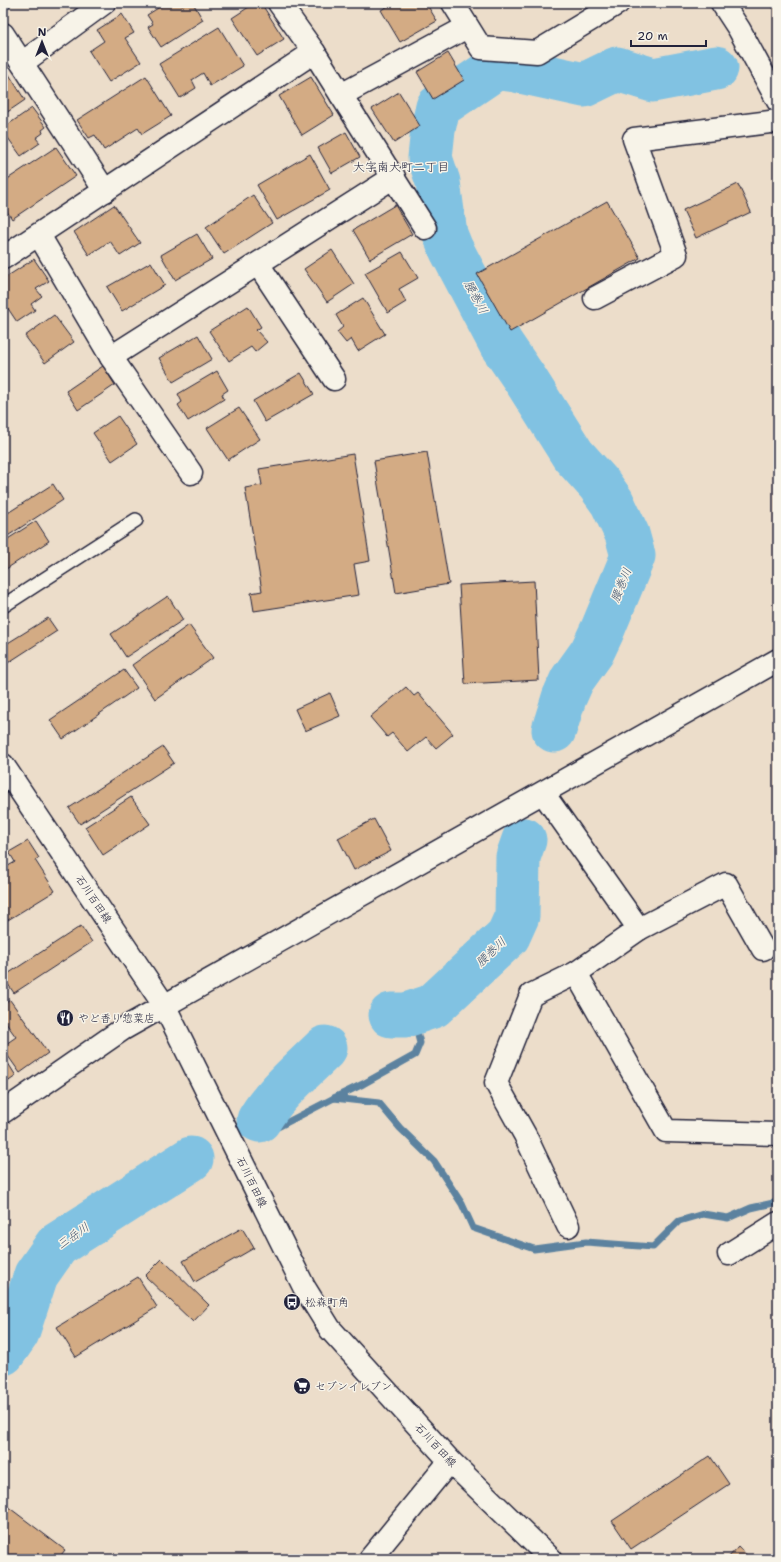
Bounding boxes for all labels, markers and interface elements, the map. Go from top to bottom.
north arrow [22,22,62,62]
scale bar [631,22,706,48]
text: N [38,25,47,40]
text: 20 m [637,28,668,44]
district label: 大字南大町二丁目 [353,159,449,175]
water label: 腰巻川 [460,277,492,317]
water label: 腰巻川 [607,565,635,605]
street label: 石川百田線 [72,872,115,926]
water label: 腰巻川 [472,934,510,970]
restaurant icon: やど香り惣菜店 [55,1008,75,1028]
place label: やど香り惣菜店 [78,1011,155,1026]
street label: 石川百田線 [233,1154,270,1210]
water label: 三岳川 [54,1219,92,1253]
bus stop icon: 松森町角 [282,1292,302,1312]
place label: 松森町角 [305,1295,349,1310]
supermarket icon: セブンイレブン [292,1376,312,1396]
place label: セブンイレブン [315,1379,392,1394]
street label: 石川百田線 [411,1420,460,1471]

